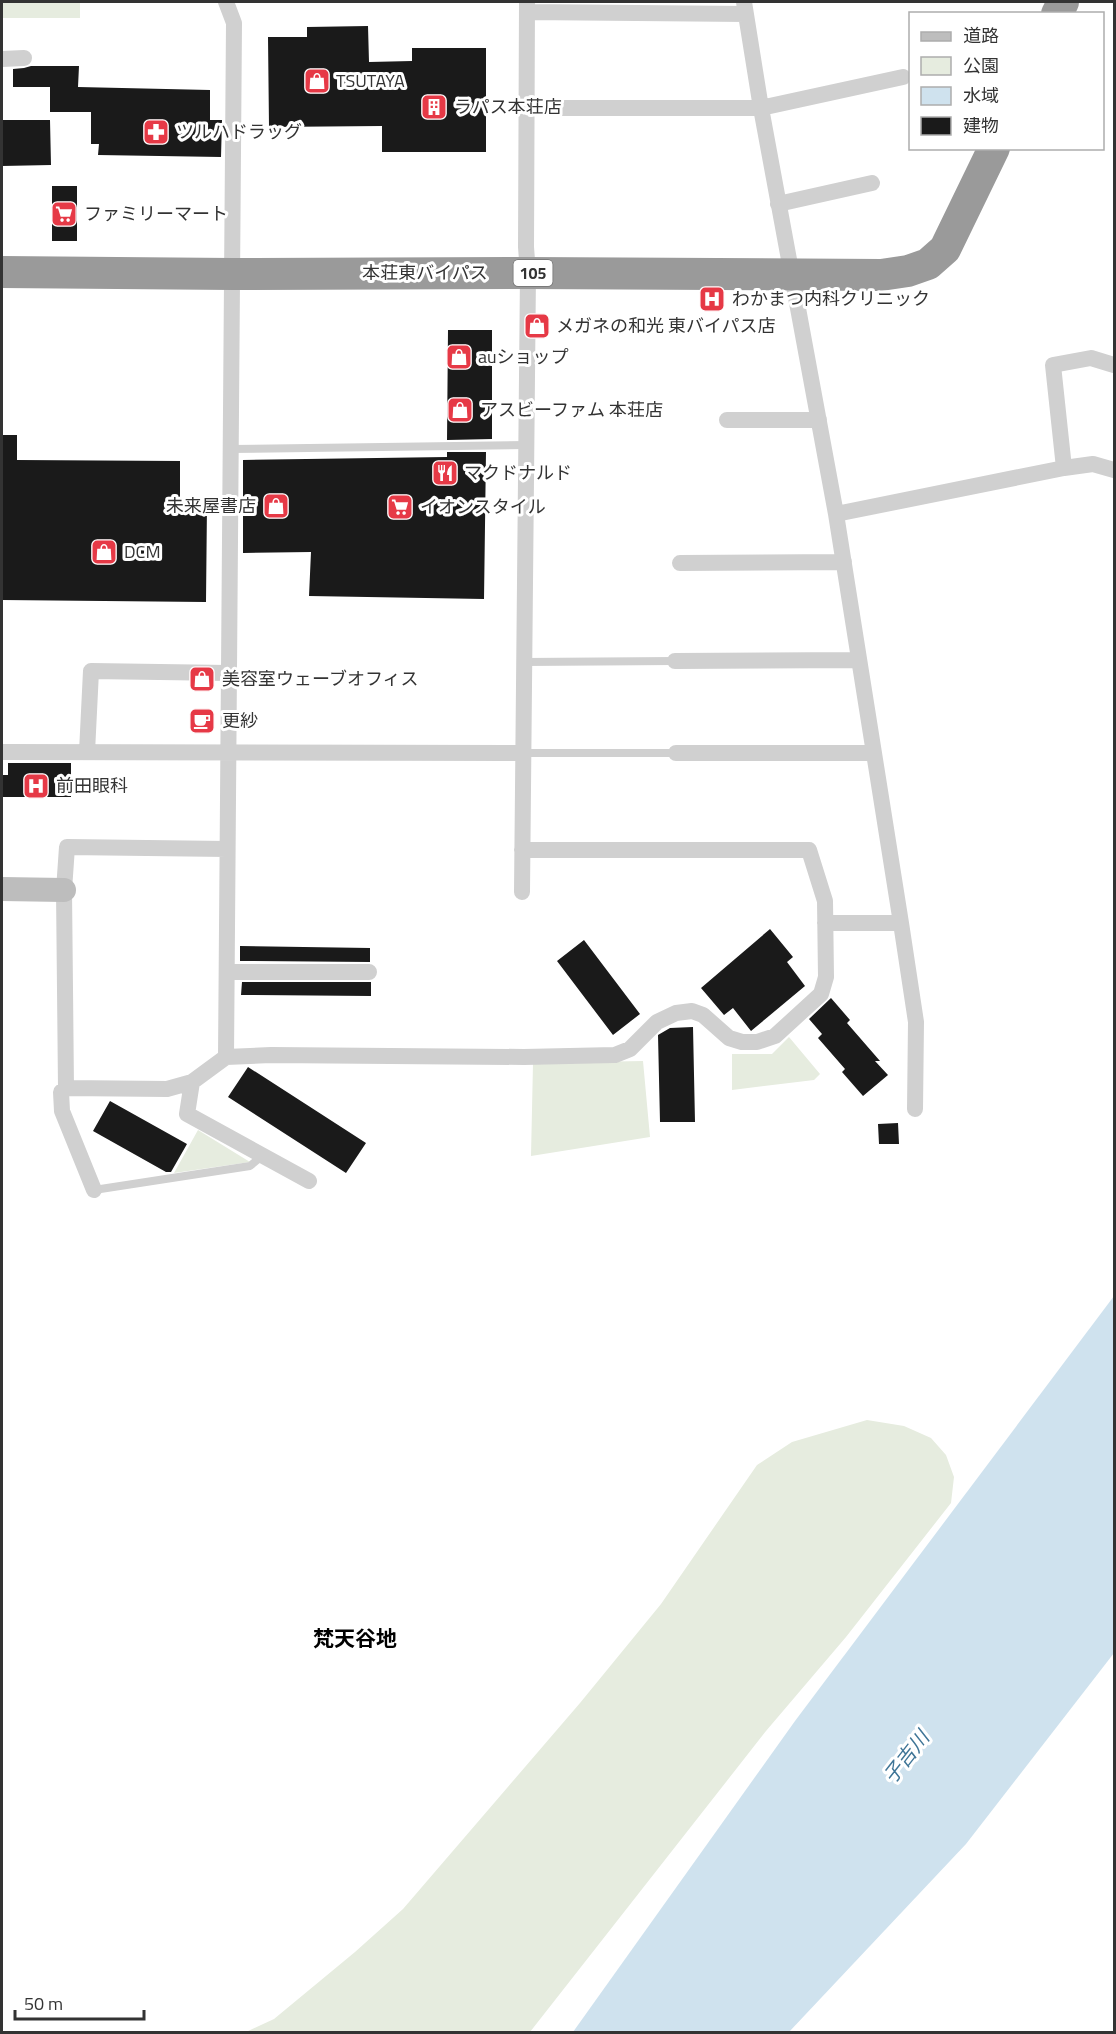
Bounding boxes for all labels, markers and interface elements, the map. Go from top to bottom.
legend [909,12,1104,150]
text: 道路 [963,22,999,49]
text: 公園 [963,52,999,79]
shop icon: TSUTAYA [302,66,332,96]
place label: TSUTAYA [336,67,405,94]
text: 水域 [963,82,999,109]
building icon: ラパス本荘店 [419,92,449,122]
place label: ラパス本荘店 [454,93,562,120]
text: 建物 [963,112,999,139]
pharmacy icon: ツルハドラッグ [141,117,171,147]
place label: ツルハドラッグ [176,118,302,145]
supermarket icon: ファミリーマート [49,199,79,229]
place label: ファミリーマート [84,200,228,227]
street label: 本荘東バイパス [362,259,488,286]
road number: 105 [514,260,552,286]
hospital icon: わかまつ内科クリニック [697,284,727,314]
place label: わかまつ内科クリニック [732,285,930,312]
shop icon: メガネの和光 東バイパス店 [522,311,552,341]
place label: メガネの和光 東バイパス店 [556,312,776,339]
shop icon: auショップ [444,342,474,372]
place label: auショップ [478,343,569,370]
shop icon: アスビーファム 本荘店 [445,395,475,425]
place label: アスビーファム 本荘店 [480,396,663,423]
restaurant icon: マクドナルド [430,458,460,488]
place label: マクドナルド [464,459,572,486]
shop icon: 未来屋書店 [261,491,291,521]
place label: 未来屋書店 [166,492,256,519]
supermarket icon: イオンスタイル [385,492,415,522]
place label: イオンスタイル [420,493,546,520]
shop icon: DCM [89,537,119,567]
place label: DCM [124,538,161,565]
shop icon: 美容室ウェーブオフィス [187,664,217,694]
place label: 美容室ウェーブオフィス [222,665,419,692]
cafe icon: 更紗 [187,706,217,736]
place label: 更紗 [222,707,258,734]
hospital icon: 前田眼科 [21,771,51,801]
place label: 前田眼科 [56,772,128,799]
district label: 梵天谷地 [313,1622,397,1654]
water label: 子吉川 [875,1722,938,1790]
scale bar [15,1983,144,2021]
text: 50 m [24,1990,63,2017]

